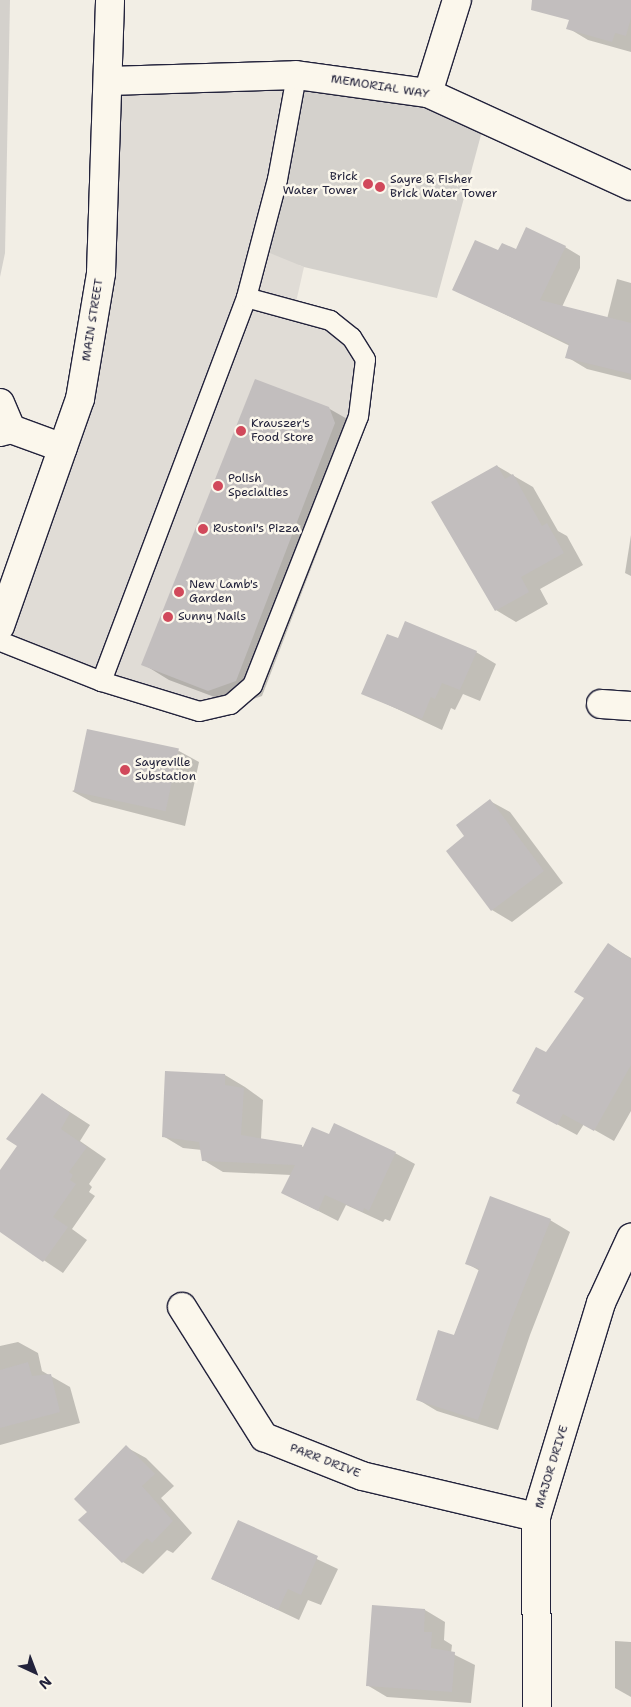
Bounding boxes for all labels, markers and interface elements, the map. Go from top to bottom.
street label: MEMORIAL WAY [330,72,430,102]
place label: Brick Water Tower [283,170,358,198]
place label: Sayre & Fisher Brick Water Tower [390,173,498,201]
marker: Brick Water Tower [362,178,374,190]
marker: Sayre & Fisher Brick Water Tower [374,181,386,193]
street label: MAIN STREET [79,278,107,362]
place label: Krauszer's Food Store [251,417,314,445]
marker: Krauszer's Food Store [235,425,247,437]
place label: Polish Specialties [228,472,288,500]
marker: Polish Specialties [212,480,224,492]
place label: Rustoni's Pizza [213,522,299,536]
marker: Rustoni's Pizza [197,523,209,535]
place label: New Lamb's Garden [189,578,258,606]
marker: New Lamb's Garden [173,586,185,598]
place label: Sunny Nails [178,610,246,624]
marker: Sunny Nails [162,611,174,623]
place label: Sayreville Substation [135,756,196,784]
marker: Sayreville Substation [119,764,131,776]
street label: MAJOR DRIVE [532,1424,572,1510]
street label: PARR DRIVE [288,1441,362,1481]
north arrow [10,1647,60,1697]
text: N [35,1673,55,1693]

